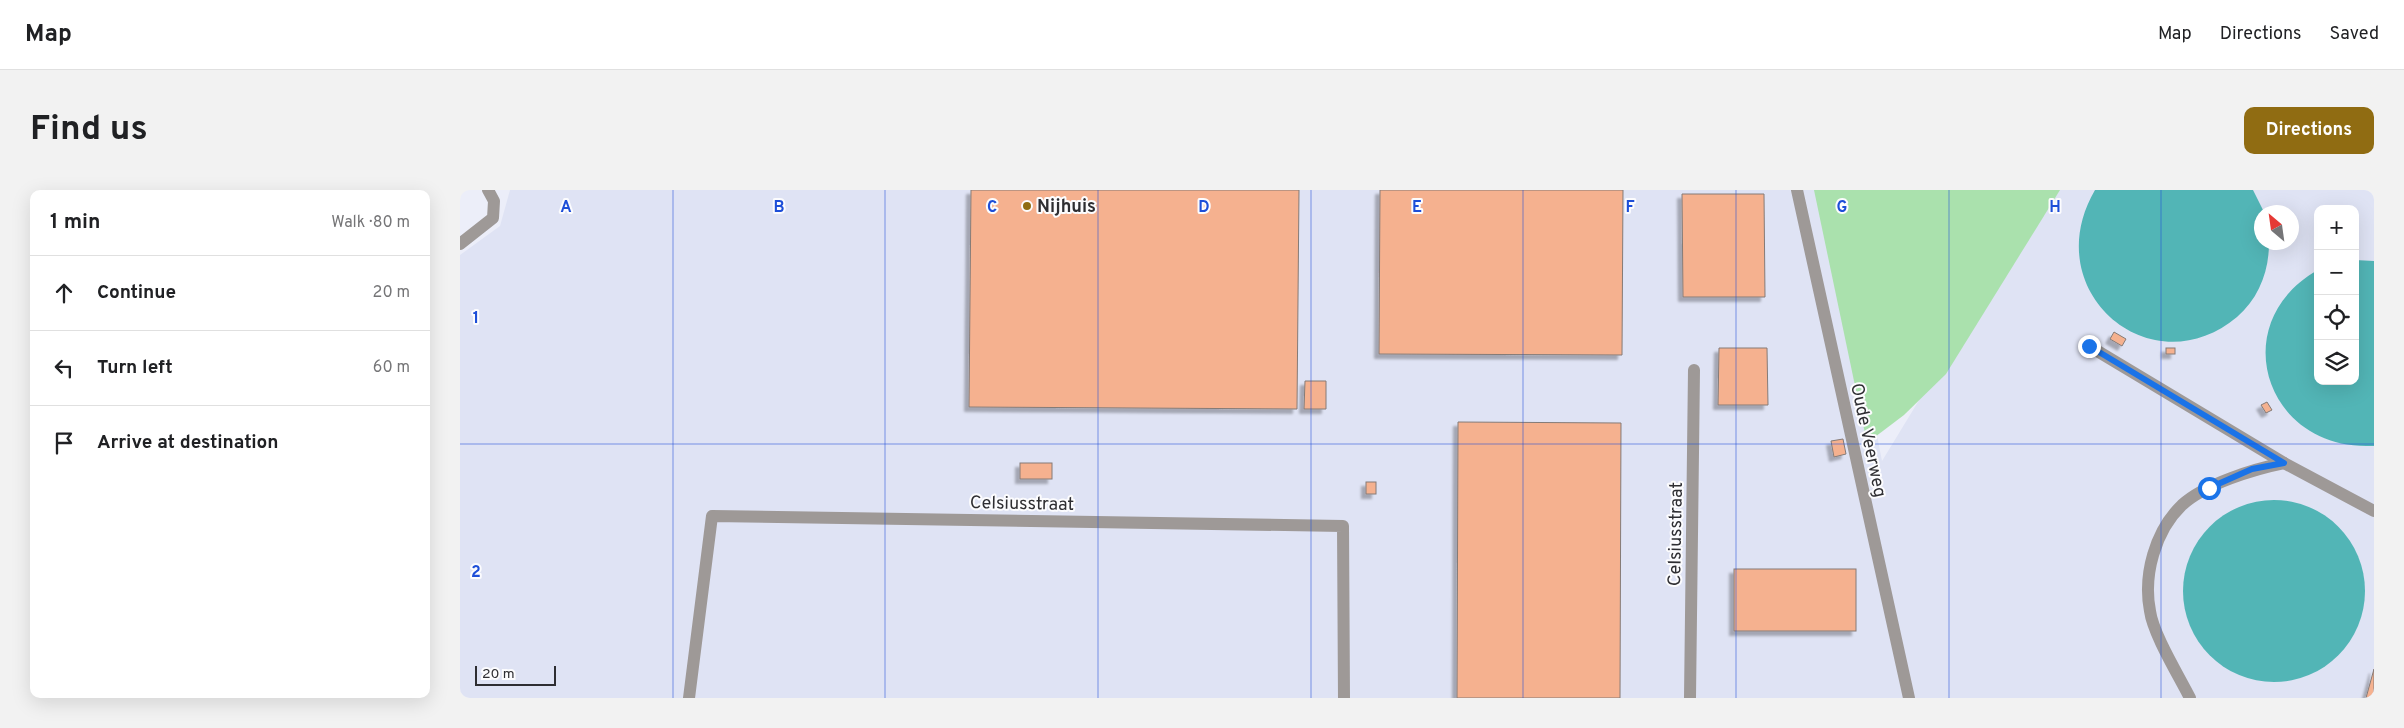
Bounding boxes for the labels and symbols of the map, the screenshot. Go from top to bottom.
place label: Nijhuis [1037,196,1096,219]
text: A [560,198,572,218]
text: B [773,198,785,218]
text: C [987,198,997,218]
text: D [1198,198,1210,218]
text: E [1412,198,1422,218]
text: F [1625,198,1635,218]
text: G [1837,198,1847,218]
text: H [2049,198,2061,218]
marker: Nijhuis [1021,200,1033,212]
north arrow [2254,205,2299,250]
text: 1 [473,309,479,329]
route end [2078,335,2101,358]
street label: Oude Veerweg [1844,381,1891,500]
route start [2198,477,2221,500]
street label: Celsiusstraat [1664,482,1689,586]
street label: Celsiusstraat [970,492,1074,517]
text: 2 [471,563,481,583]
scale bar [475,663,556,686]

